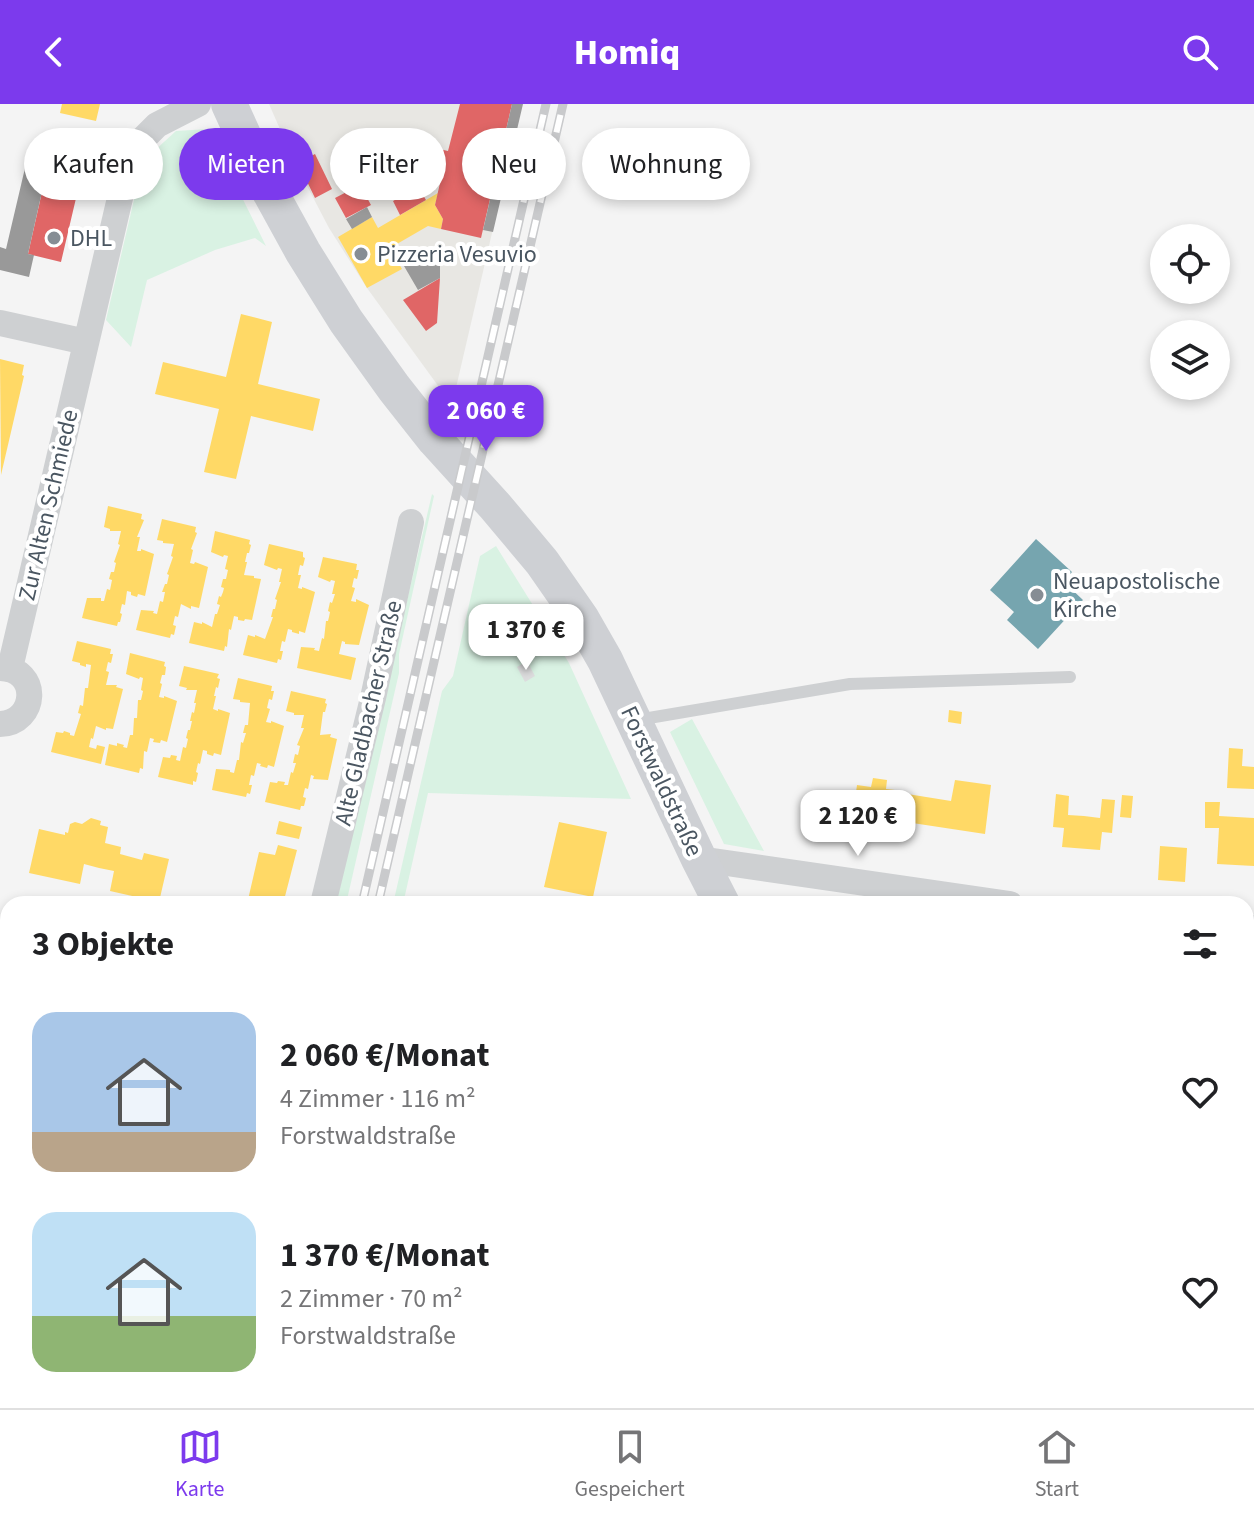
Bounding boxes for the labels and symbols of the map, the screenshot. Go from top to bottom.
place label: DHL [70,221,112,256]
marker: DHL [45,229,63,247]
place label: Pizzeria Vesuvio [377,237,537,272]
marker: Pizzeria Vesuvio [352,245,370,263]
pin: 2 060 € [412,385,560,453]
street label: Zur Alten Schmiede [9,406,87,604]
place label: Neuapostolische Kirche [1053,564,1220,627]
marker: Neuapostolische Kirche [1028,586,1046,604]
street label: Alte Gladbacher Straße [326,597,411,829]
pin: 1 370 € [452,604,600,672]
street label: Forstwaldstraße [611,700,712,862]
pin: 2 120 € [784,790,932,858]

